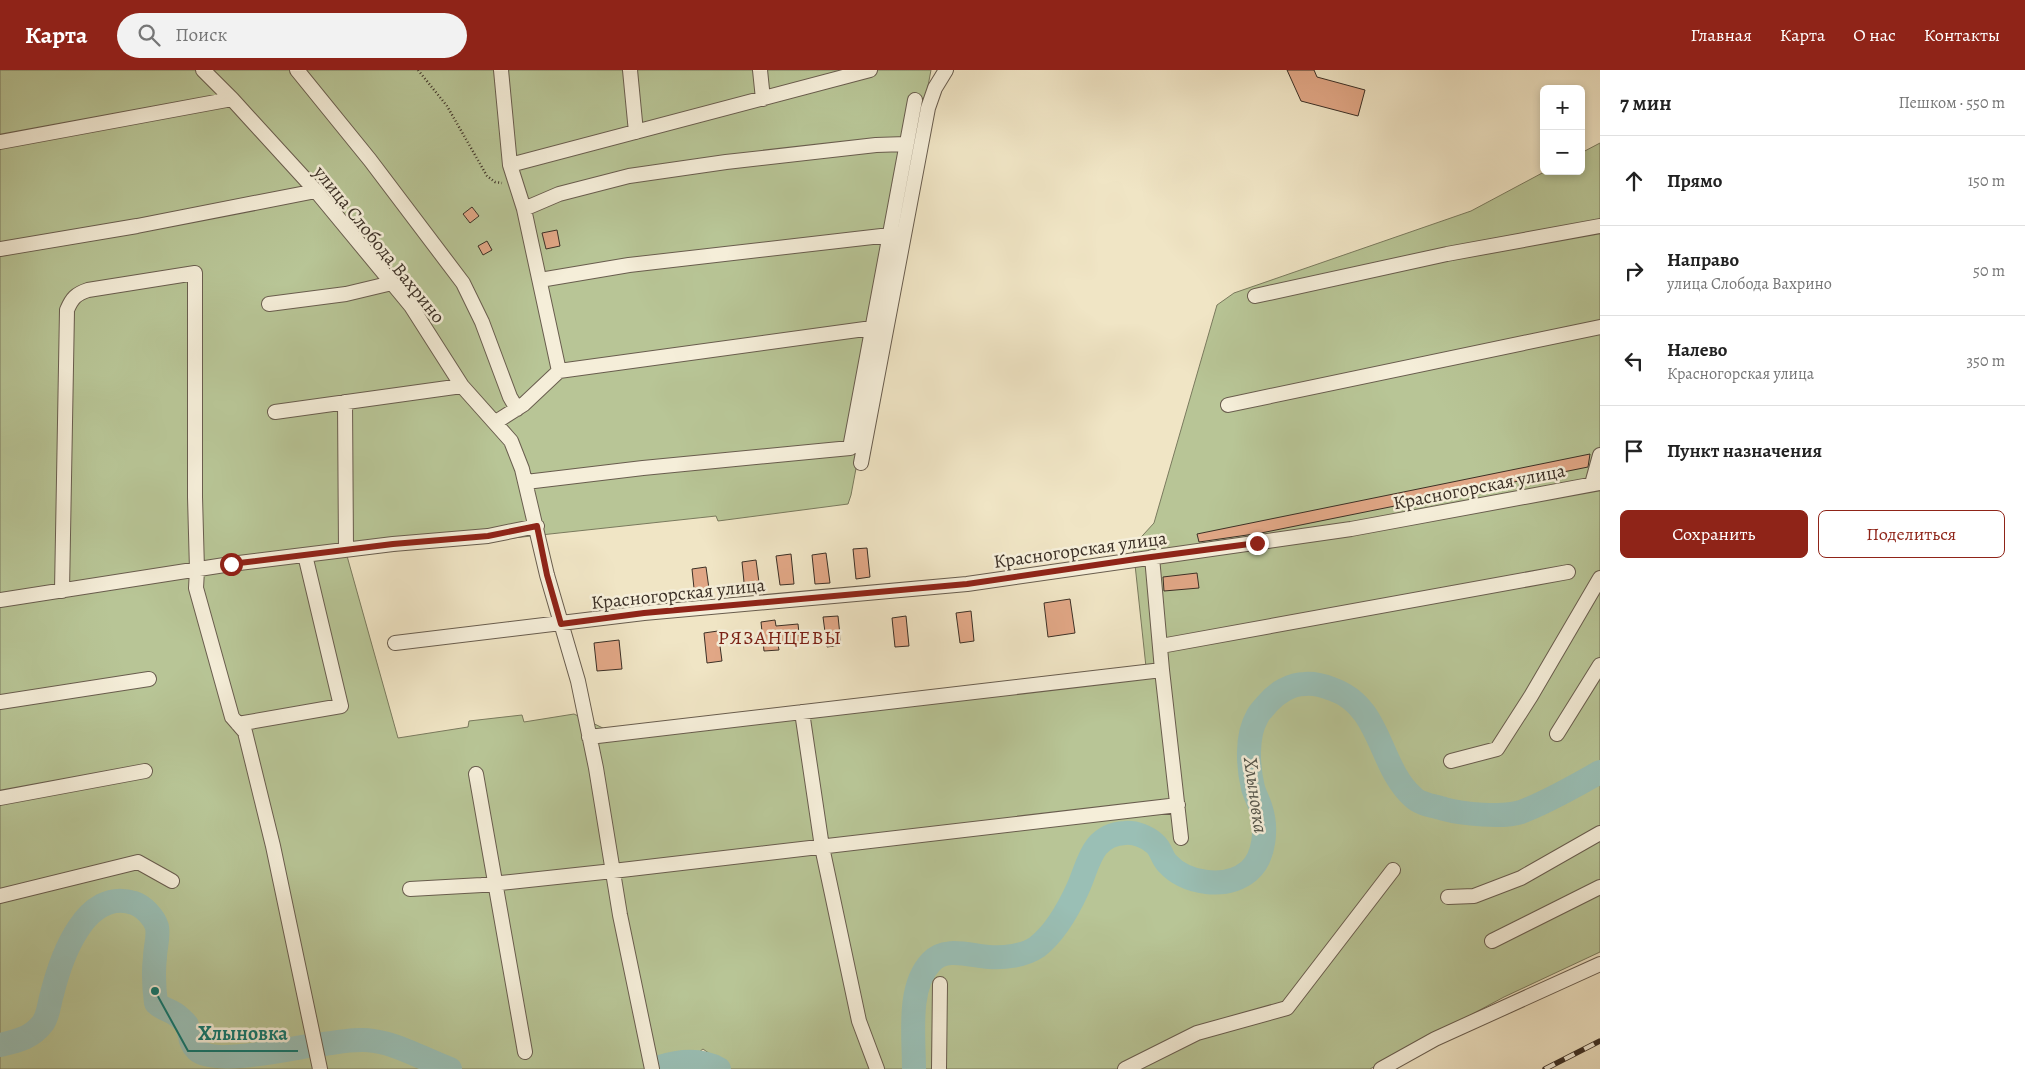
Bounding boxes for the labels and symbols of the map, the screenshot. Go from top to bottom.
street label: улица Слобода Вахрино [307,160,451,329]
street label: Красногорская улица [1391,457,1568,516]
street label: Красногорская улица [992,525,1169,575]
route end [1246,532,1269,555]
route start [220,553,243,576]
street label: Красногорская улица [590,572,767,616]
district label: РЯЗАНЦЕВЫ [718,624,842,651]
water label: Хлыновка [1237,754,1274,835]
callout: Хлыновка [188,1016,298,1051]
text: Хлыновка [198,1020,288,1047]

